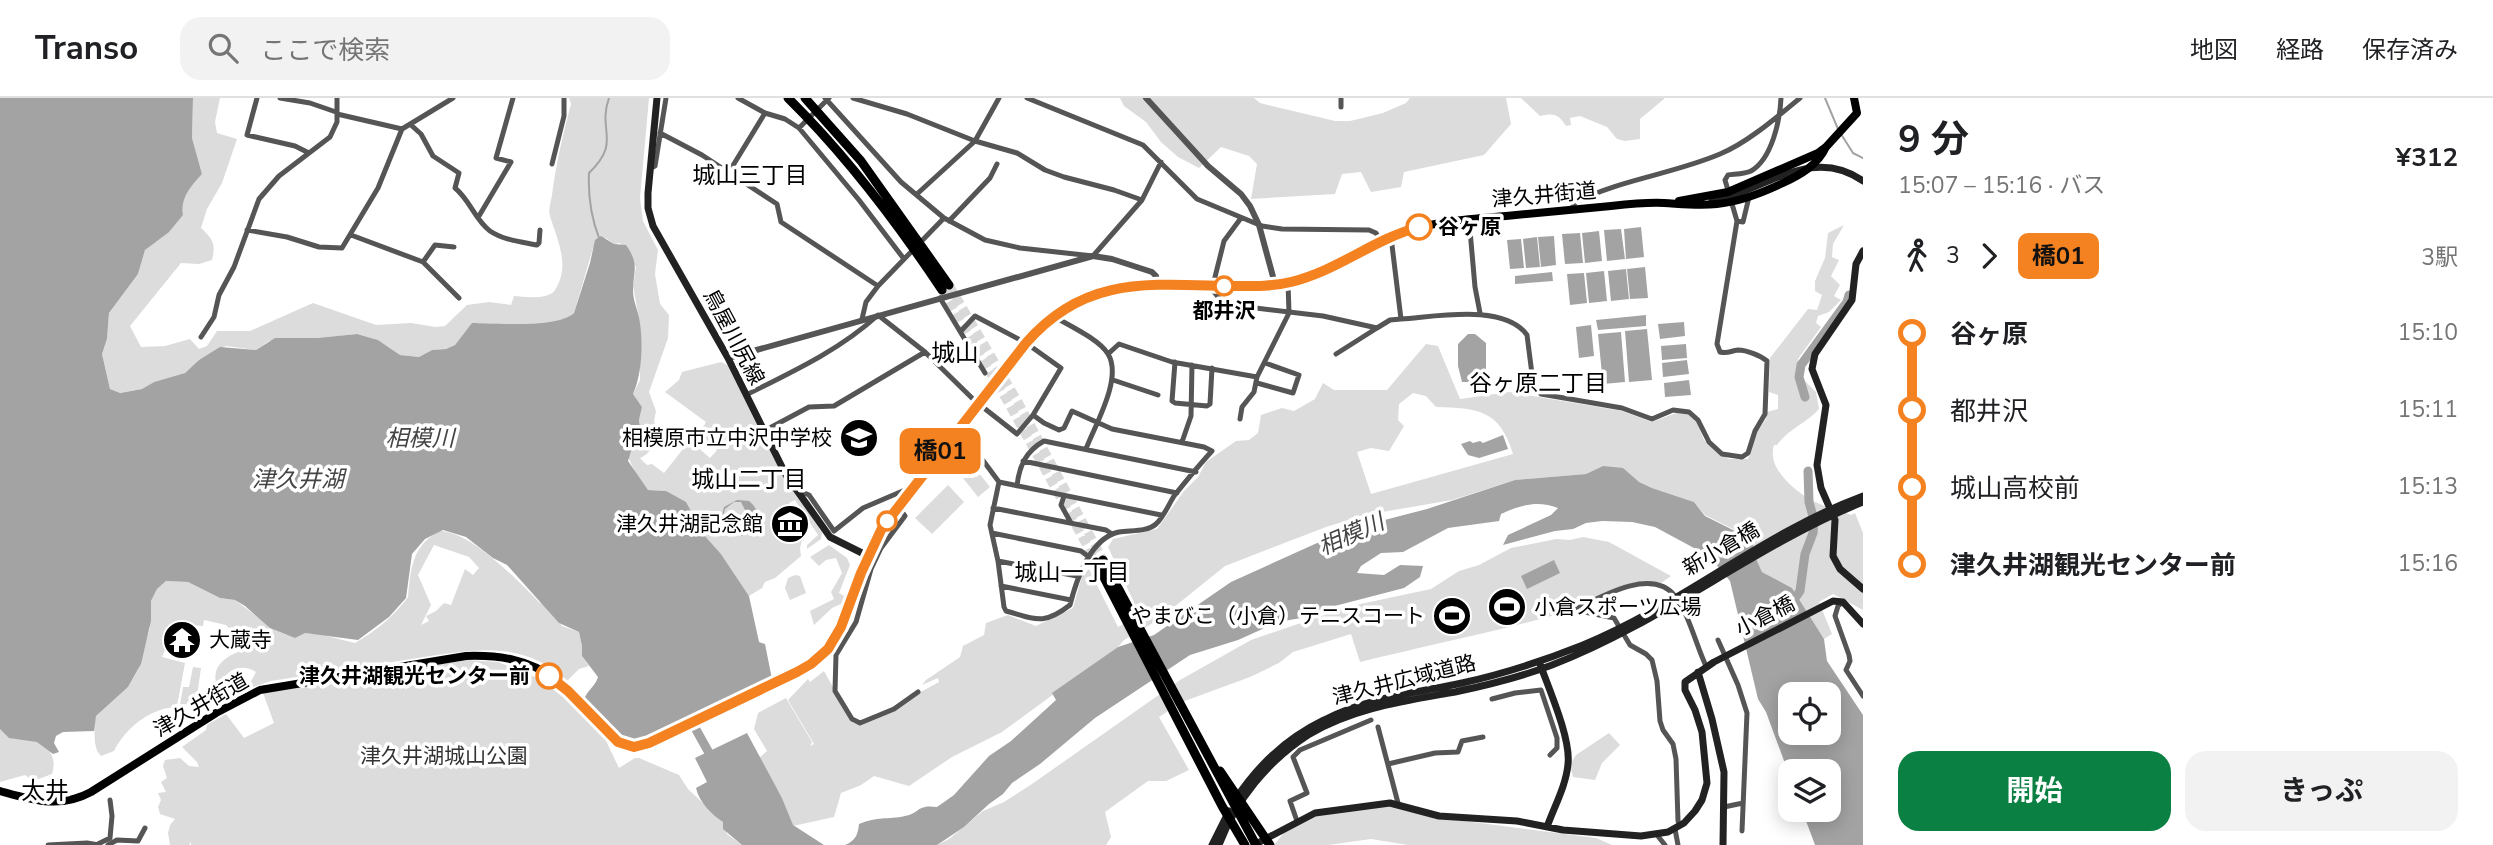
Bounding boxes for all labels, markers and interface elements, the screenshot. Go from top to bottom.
search box [180,17,670,80]
text: Transo [35,26,138,71]
icon: search [204,29,242,67]
text: ここで検索 [260,33,390,68]
text: 地図 [2190,34,2238,66]
text: 経路 [2276,34,2324,66]
text: 保存済み [2362,34,2458,66]
text: 9 分 [1898,114,1969,165]
text: ¥312 [2396,140,2458,175]
district label: 城山三丁目 [693,160,808,191]
text: 15:07 – 15:16 · バス [1898,170,2105,201]
street label: 津久井街道 [1490,176,1598,214]
place label: 谷ヶ原 [1438,213,1501,241]
marker: 谷ヶ原 [1406,214,1432,240]
icon: walk [1898,237,1936,275]
icon: forward [1970,237,2008,275]
text: 3 [1946,240,1960,271]
text: 橋01 [2032,240,2085,272]
text: 3駅 [2421,242,2458,273]
marker: 都井沢 [1214,276,1234,296]
street label: 鳥屋川尻線 [697,284,771,390]
place label: 都井沢 [1193,297,1256,325]
text: 谷ヶ原 [1950,317,2028,352]
text: 15:10 [2398,317,2458,348]
district label: 城山 [931,337,979,369]
district label: 谷ヶ原二丁目 [1469,368,1607,399]
text: 都井沢 [1950,394,2028,429]
text: 15:11 [2398,394,2458,425]
school or university icon: 相模原市立中沢中学校 [838,417,880,459]
water label: 相模川 [386,423,458,454]
place label: 相模原市立中沢中学校 [622,424,832,452]
line badge: 橋01 [900,428,980,474]
text: 橋01 [914,435,966,467]
water label: 津久井湖 [252,464,347,495]
district label: 城山二丁目 [692,464,807,495]
text: 城山高校前 [1950,471,2080,506]
text: 15:13 [2398,471,2458,502]
museum icon: 津久井湖記念館 [769,503,811,545]
water label: 相模川 [1313,505,1392,563]
place label: 津久井湖記念館 [616,510,763,538]
unlabelled marker [877,511,897,531]
street label: 新小倉橋 [1678,516,1764,582]
text: 津久井湖観光センター前 [1950,548,2236,583]
text: 15:16 [2398,548,2458,579]
district label: 城山一丁目 [1015,557,1130,588]
sports icon: 小倉スポーツ広場 [1486,586,1528,628]
street label: 小倉橋 [1731,589,1799,643]
place label: 小倉スポーツ広場 [1534,593,1702,621]
sports icon: やまびこ（小倉）テニスコート [1431,595,1473,637]
place label: やまびこ（小倉）テニスコート [1131,602,1425,630]
temple icon: 大蔵寺 [161,619,203,661]
place label: 大蔵寺 [209,626,272,654]
street label: 津久井広域道路 [1329,649,1479,711]
place label: 津久井湖観光センター前 [299,662,530,690]
marker: 津久井湖観光センター前 [536,663,562,689]
street label: 津久井街道 [149,667,253,743]
map controls [1778,682,1841,822]
button: locate [1778,682,1841,745]
park label: 津久井湖城山公園 [360,742,528,770]
button: 開始 [1898,751,2171,831]
button: きっぷ [2185,751,2458,831]
button: layers [1778,759,1841,822]
district label: 太井 [21,775,69,807]

